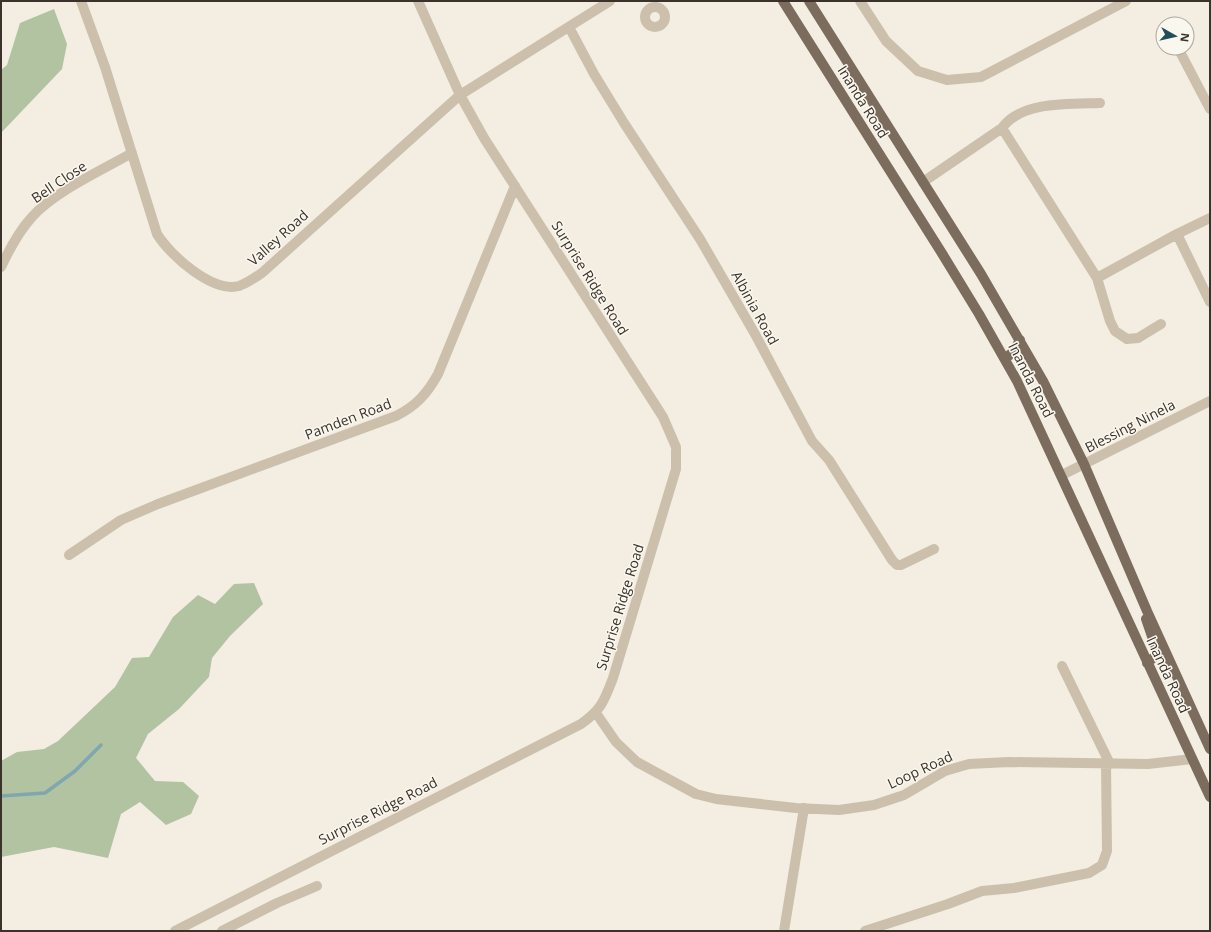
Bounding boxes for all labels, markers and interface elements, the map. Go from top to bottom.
north arrow [1155,16,1195,56]
text: N [1177,32,1193,43]
street label: Inanda Road [834,62,893,142]
street label: Bell Close [27,156,90,207]
street label: Valley Road [243,205,312,270]
street label: Surprise Ridge Road [548,217,633,338]
street label: Albinia Road [727,268,783,348]
street label: Inanda Road [1004,339,1059,421]
street label: Pamden Road [302,393,394,444]
street label: Blessing Ninela [1081,395,1178,456]
street label: Surprise Ridge Road [591,541,648,672]
street label: Inanda Road [1142,634,1194,716]
street label: Loop Road [884,746,955,793]
street label: Surprise Ridge Road [315,772,441,849]

